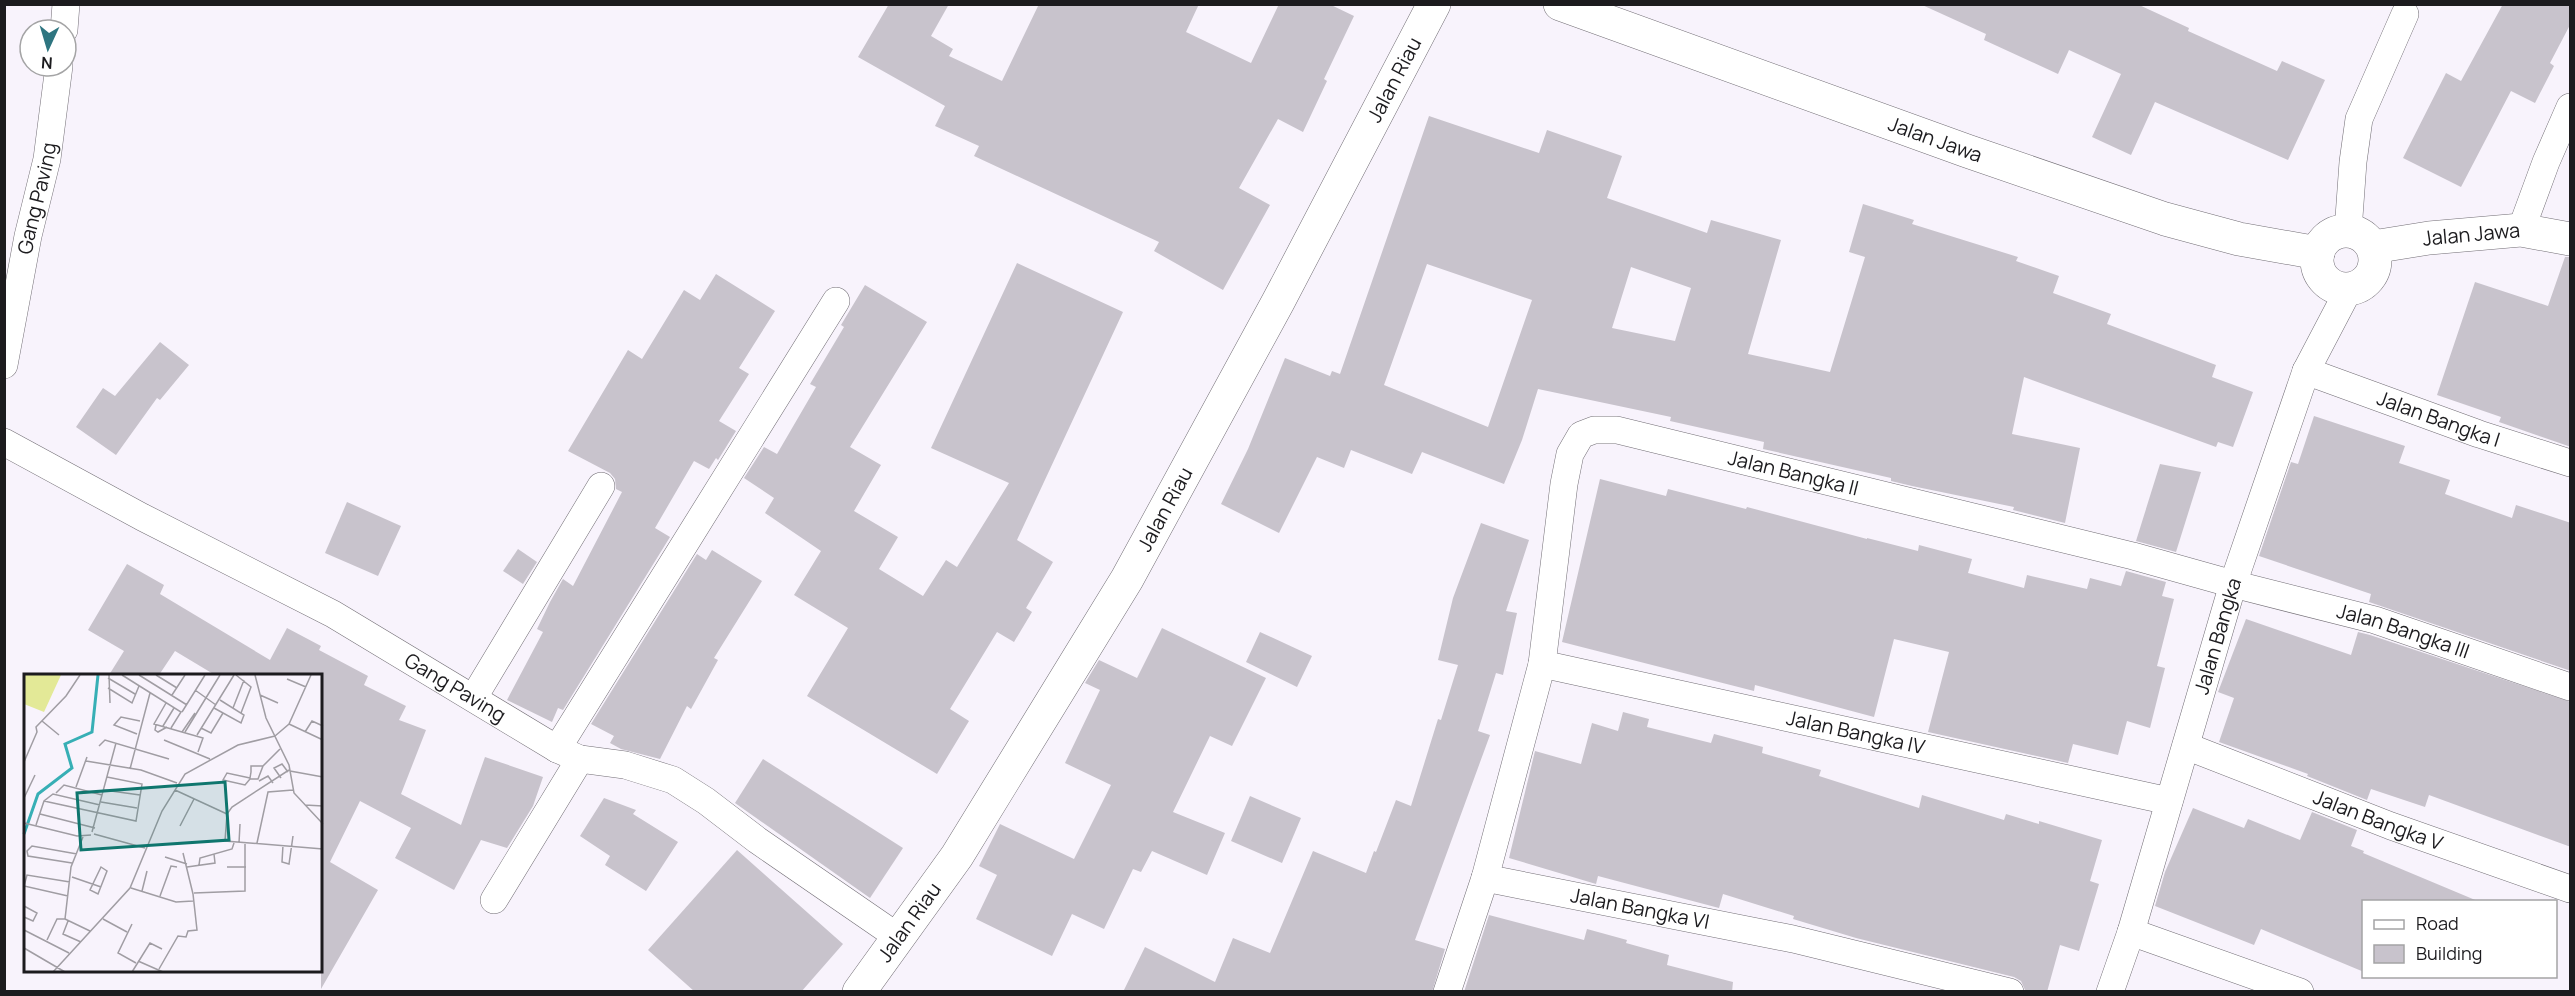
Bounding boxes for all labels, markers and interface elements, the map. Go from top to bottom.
north arrow [18,18,78,78]
street label: Jalan Riau [1361,32,1427,127]
text: N [40,52,53,74]
street label: Jalan Jawa [1885,110,1986,168]
street label: Gang Paving [11,141,62,256]
street label: Jalan Jawa [2420,216,2521,252]
street label: Jalan Bangka I [2373,384,2504,453]
street label: Jalan Bangka II [1725,444,1862,502]
street label: Jalan Riau [1131,462,1199,556]
street label: Jalan Bangka [2187,574,2247,697]
street label: Jalan Bangka III [2334,597,2473,665]
street label: Gang Paving [400,646,511,728]
inset map [24,674,322,972]
street label: Jalan Bangka IV [1784,704,1927,760]
street label: Jalan Bangka V [2310,783,2447,856]
street label: Jalan Riau [871,877,947,967]
street label: Jalan Bangka VI [1568,881,1712,935]
legend [2362,900,2557,978]
text: Road [2416,911,2459,935]
text: Building [2416,941,2482,965]

